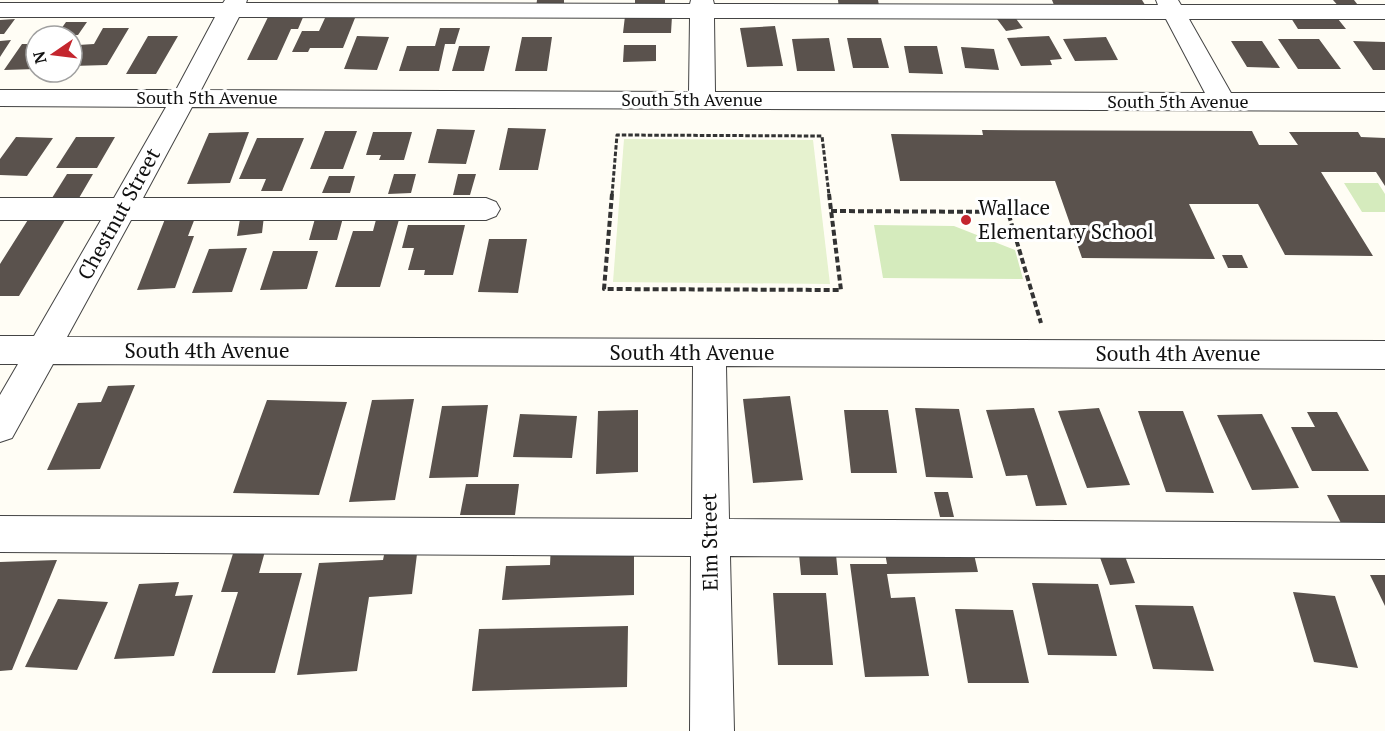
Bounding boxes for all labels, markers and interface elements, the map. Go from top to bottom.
north arrow [24,24,84,84]
text: N [27,49,52,66]
street label: South 5th Avenue [136,85,278,109]
street label: South 5th Avenue [621,87,763,111]
street label: South 5th Avenue [1107,89,1249,113]
street label: Chestnut Street [70,142,166,284]
place label: Wallace Elementary School [978,193,1154,245]
marker: Wallace Elementary School [959,213,973,227]
street label: South 4th Avenue [125,336,289,364]
street label: South 4th Avenue [610,338,774,366]
street label: South 4th Avenue [1096,339,1260,367]
street label: Elm Street [694,493,724,591]

